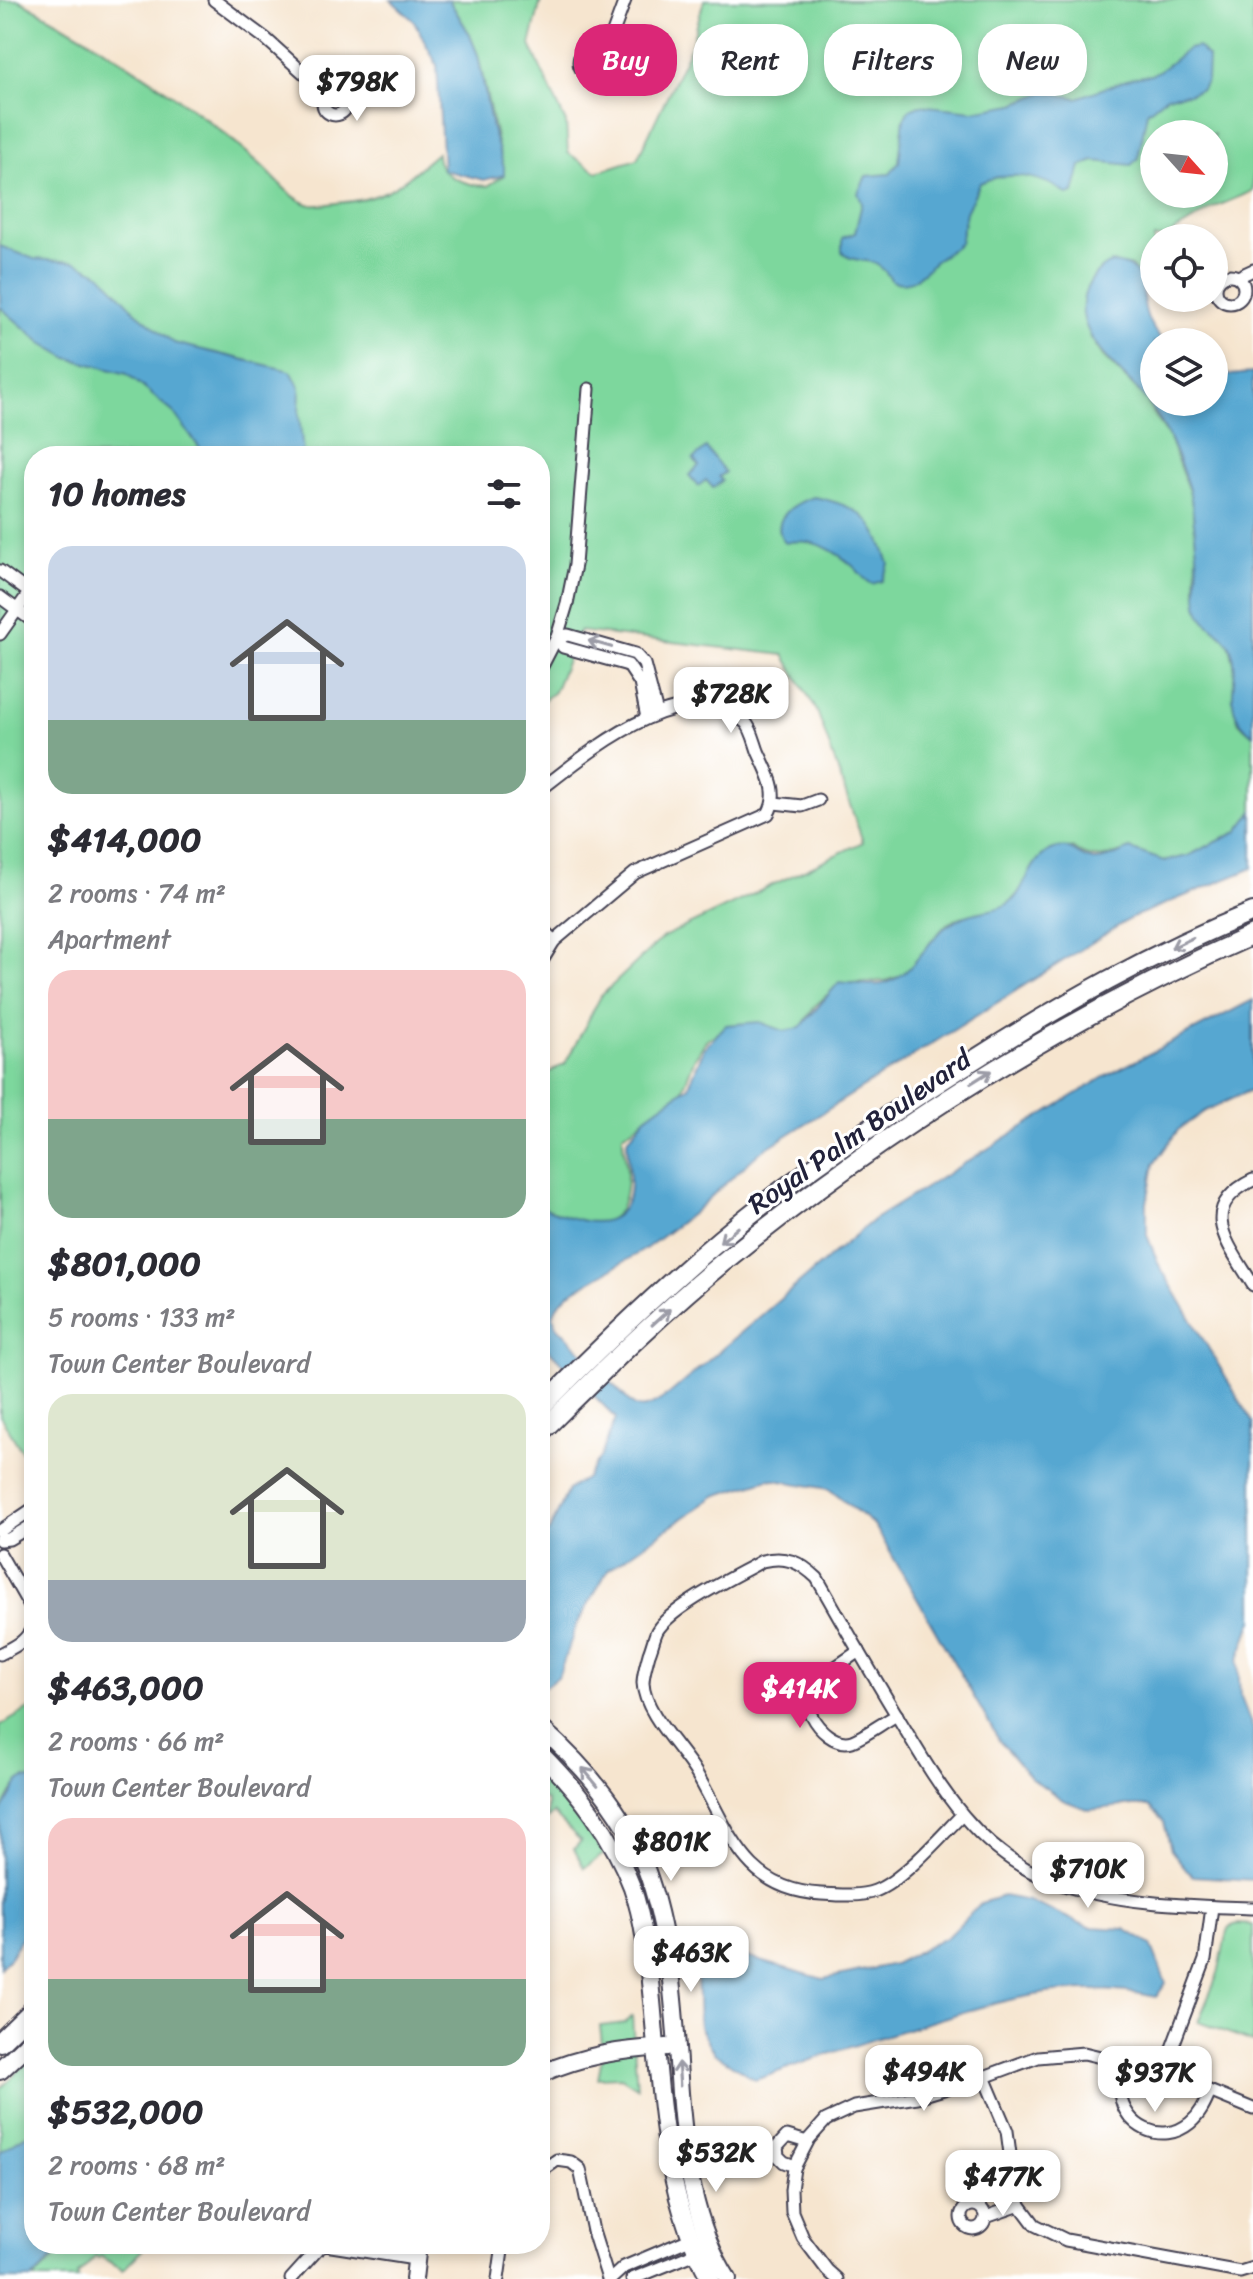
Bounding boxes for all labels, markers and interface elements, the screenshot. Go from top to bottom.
chip: Buy [574,24,677,96]
chip: Rent [693,24,808,96]
chip: Filters [824,24,962,96]
chip: New [978,24,1087,96]
pin: $798K [301,55,413,123]
text: $798K [317,58,397,104]
north arrow [1140,120,1228,208]
map controls [1140,120,1228,416]
button: locate [1140,224,1228,312]
button: layers [1140,328,1228,416]
text: 10 homes [48,464,186,524]
icon: filters [482,472,526,516]
icon: home [215,598,359,742]
one-way arrow [587,636,613,651]
pin: $728K [675,667,787,735]
text: $728K [692,670,770,716]
text: $414,000 [48,810,202,870]
text: 2 rooms · 74 m² [48,870,226,916]
text: Apartment [48,916,171,962]
one-way arrow [1170,936,1194,952]
icon: home [215,1022,359,1166]
street label: Royal Palm Boulevard [737,1034,983,1227]
one-way arrow [969,1069,992,1085]
one-way arrow [719,1226,739,1244]
text: $801,000 [48,1234,201,1294]
text: 5 rooms · 133 m² [48,1294,236,1340]
one-way arrow [651,1308,671,1326]
text: Town Center Boulevard [48,1340,310,1386]
icon: home [215,1446,359,1590]
text: $463,000 [48,1658,204,1718]
pin: $414K [744,1662,856,1730]
text: $414K [762,1665,838,1711]
text: 2 rooms · 66 m² [48,1718,224,1764]
text: Town Center Boulevard [48,1764,310,1810]
one-way arrow [581,1767,599,1788]
pin: $801K [615,1815,727,1883]
text: $801K [633,1818,709,1864]
pin: $710K [1032,1842,1144,1910]
text: $710K [1050,1845,1126,1891]
icon: home [215,1870,359,2014]
pin: $463K [635,1926,747,1994]
text: $463K [652,1929,730,1975]
pin: $494K [868,2045,980,2113]
pin: $937K [1099,2046,1211,2114]
text: $494K [883,2048,965,2094]
text: $937K [1116,2049,1194,2095]
one-way arrow [671,2061,686,2088]
text: $532,000 [48,2082,204,2142]
pin: $532K [660,2126,772,2194]
text: $532K [677,2129,755,2175]
text: 2 rooms · 68 m² [48,2142,225,2188]
pin: $477K [947,2150,1059,2218]
text: $477K [963,2153,1043,2199]
text: Town Center Boulevard [48,2188,310,2234]

